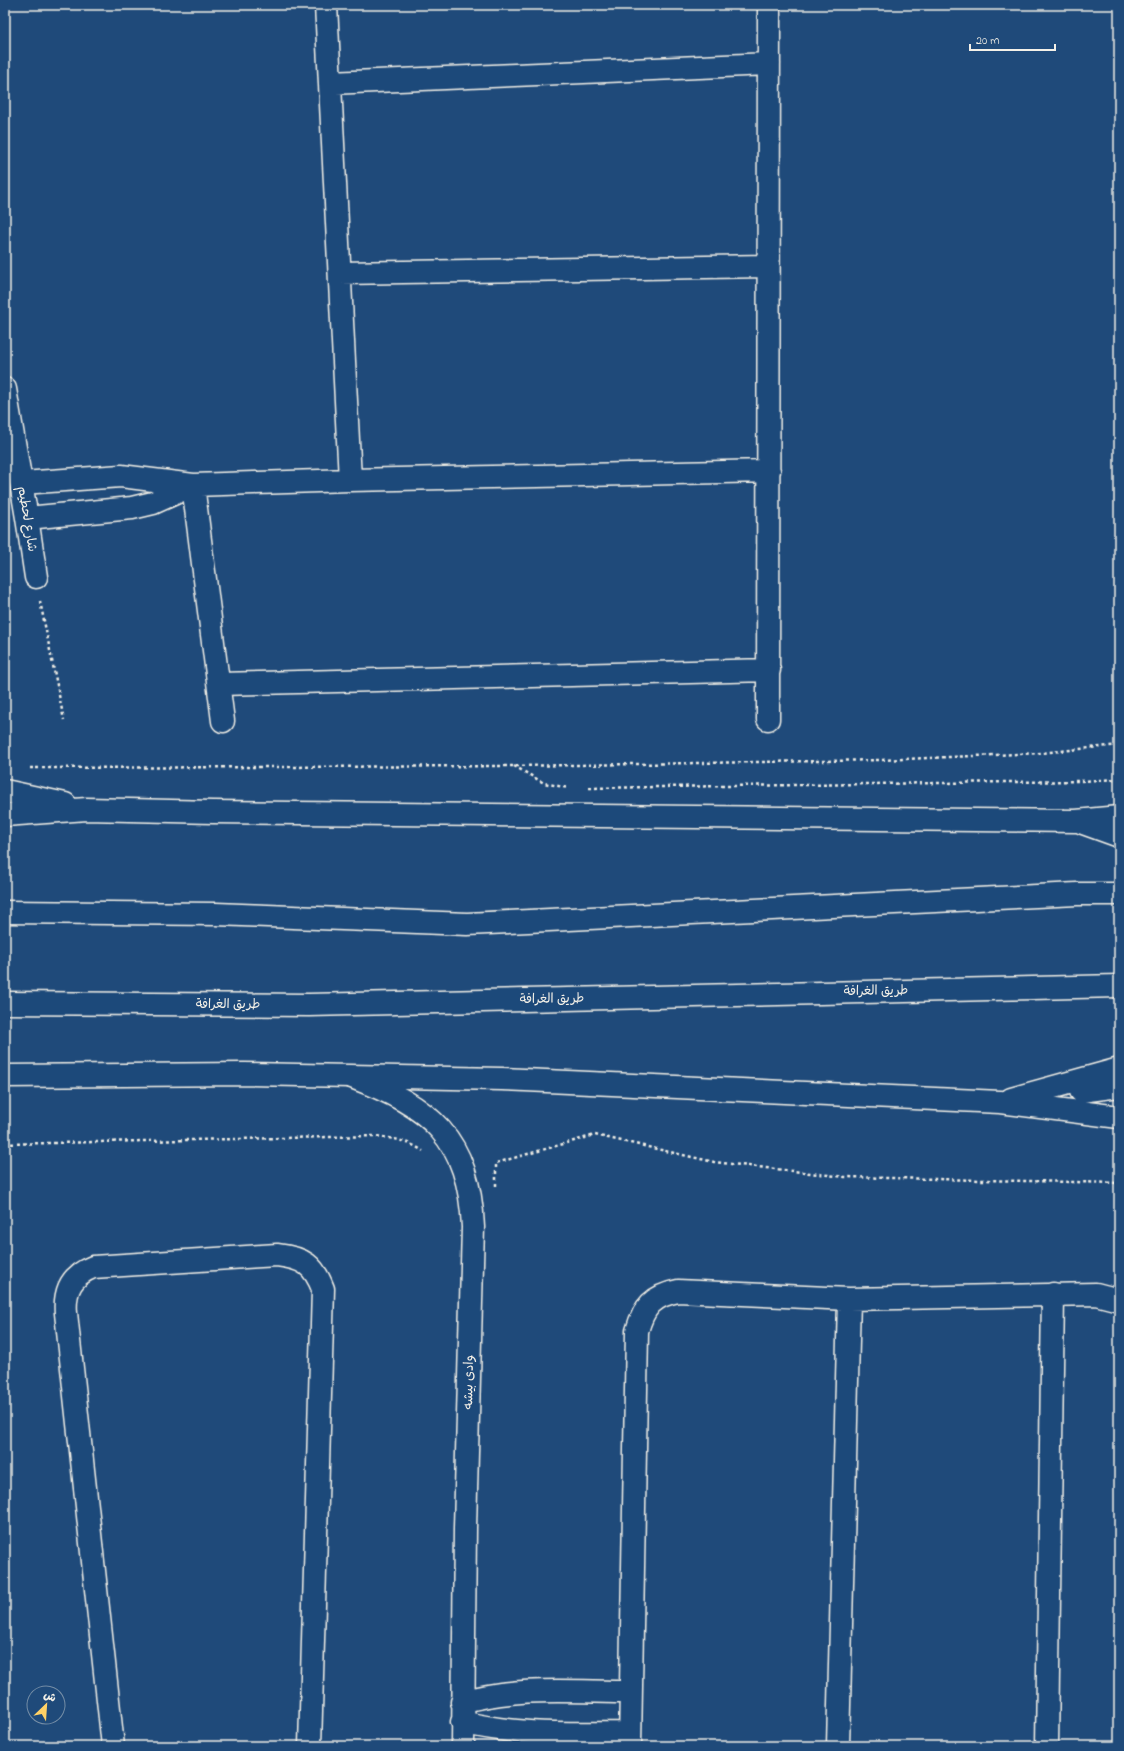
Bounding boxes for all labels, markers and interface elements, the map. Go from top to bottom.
scale bar [970,26,1055,52]
text: 20 m [976,32,999,50]
street label: شارع لحطيم [12,485,42,553]
street label: طريق الغرافة [844,981,908,1001]
street label: طريق الغرافة [520,989,584,1009]
street label: طريق الغرافة [196,995,260,1014]
street label: وادى بيشه [459,1354,479,1410]
north arrow [26,1685,66,1725]
text: ش [41,1687,59,1707]

